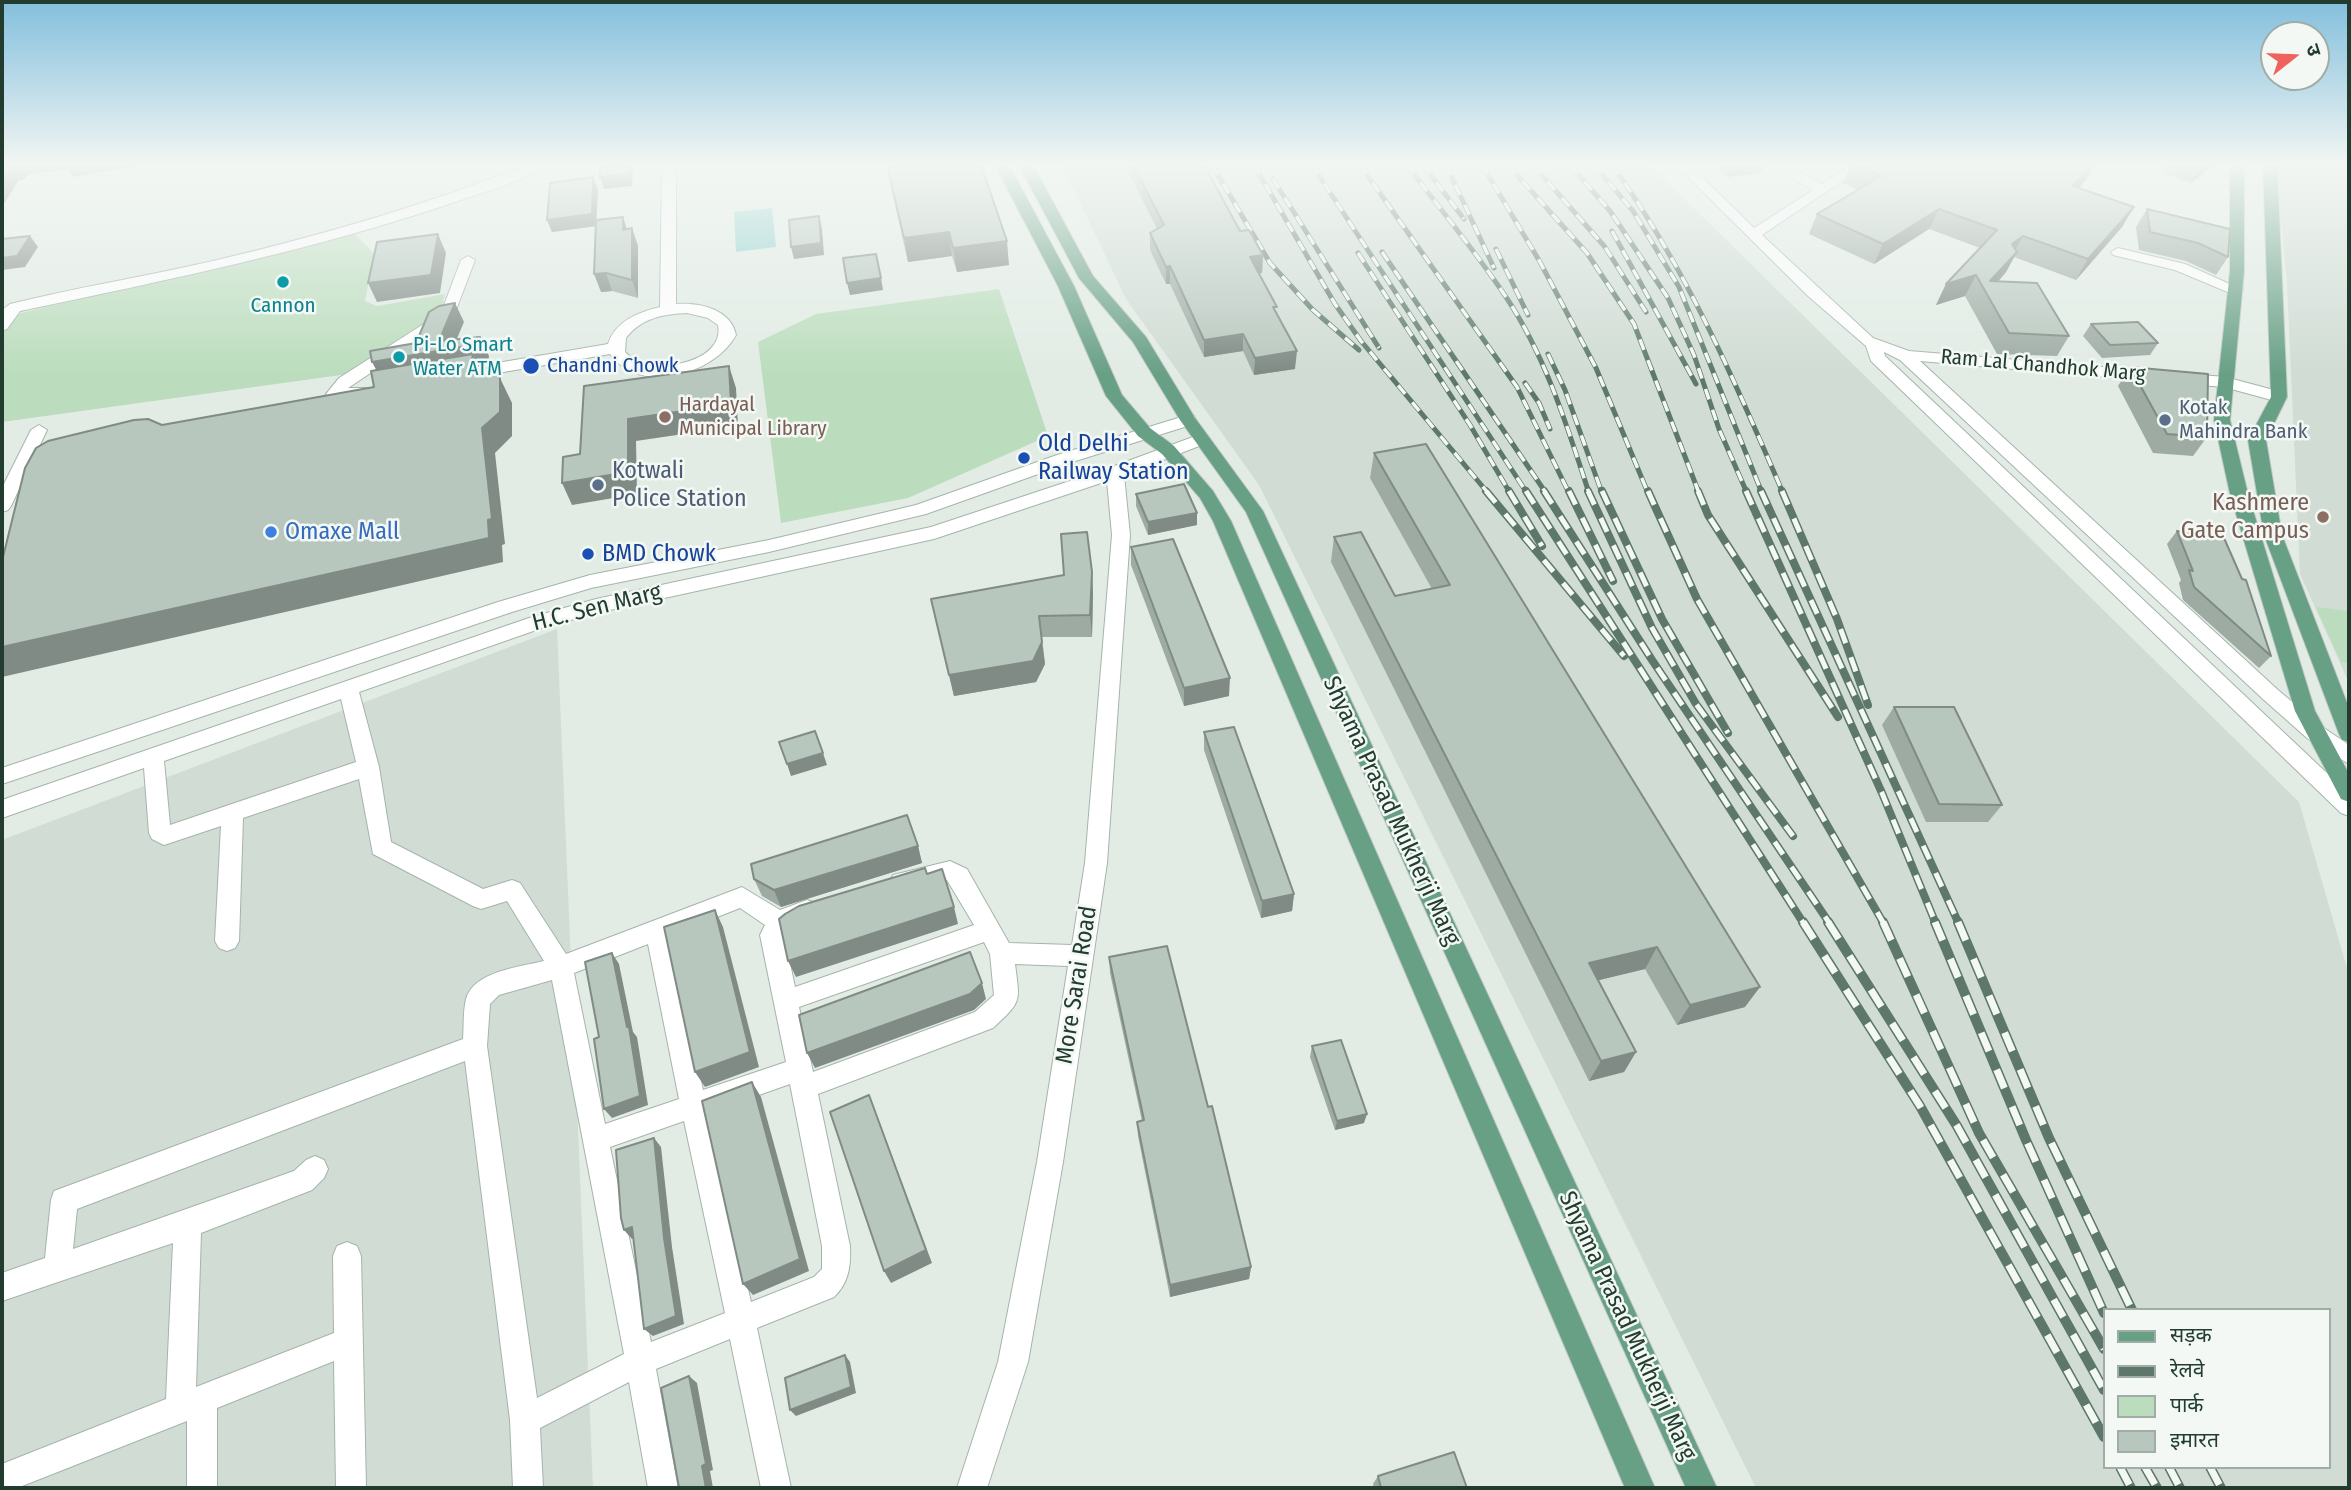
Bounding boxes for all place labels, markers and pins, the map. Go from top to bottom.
marker: Cannon [275,274,291,290]
place label: Cannon [251,293,315,319]
place label: Pi-Lo Smart Water ATM [413,332,513,382]
marker: Pi-Lo Smart Water ATM [391,349,407,365]
place label: Chandni Chowk [547,353,679,379]
marker: Chandni Chowk [521,356,541,376]
place label: Hardayal Municipal Library [679,392,827,442]
place label: Kotak Mahindra Bank [2179,395,2307,445]
marker: Hardayal Municipal Library [657,409,673,425]
marker: Kotak Mahindra Bank [2157,412,2173,428]
place label: Old Delhi Railway Station [1038,430,1189,486]
marker: Old Delhi Railway Station [1016,450,1032,466]
place label: Kotwali Police Station [612,457,747,513]
marker: Kotwali Police Station [590,477,606,493]
place label: Kashmere Gate Campus [2181,489,2309,545]
marker: Kashmere Gate Campus [2315,509,2331,525]
place label: Omaxe Mall [285,518,399,546]
marker: Omaxe Mall [263,524,279,540]
place label: BMD Chowk [602,540,716,568]
marker: BMD Chowk [580,546,596,562]

